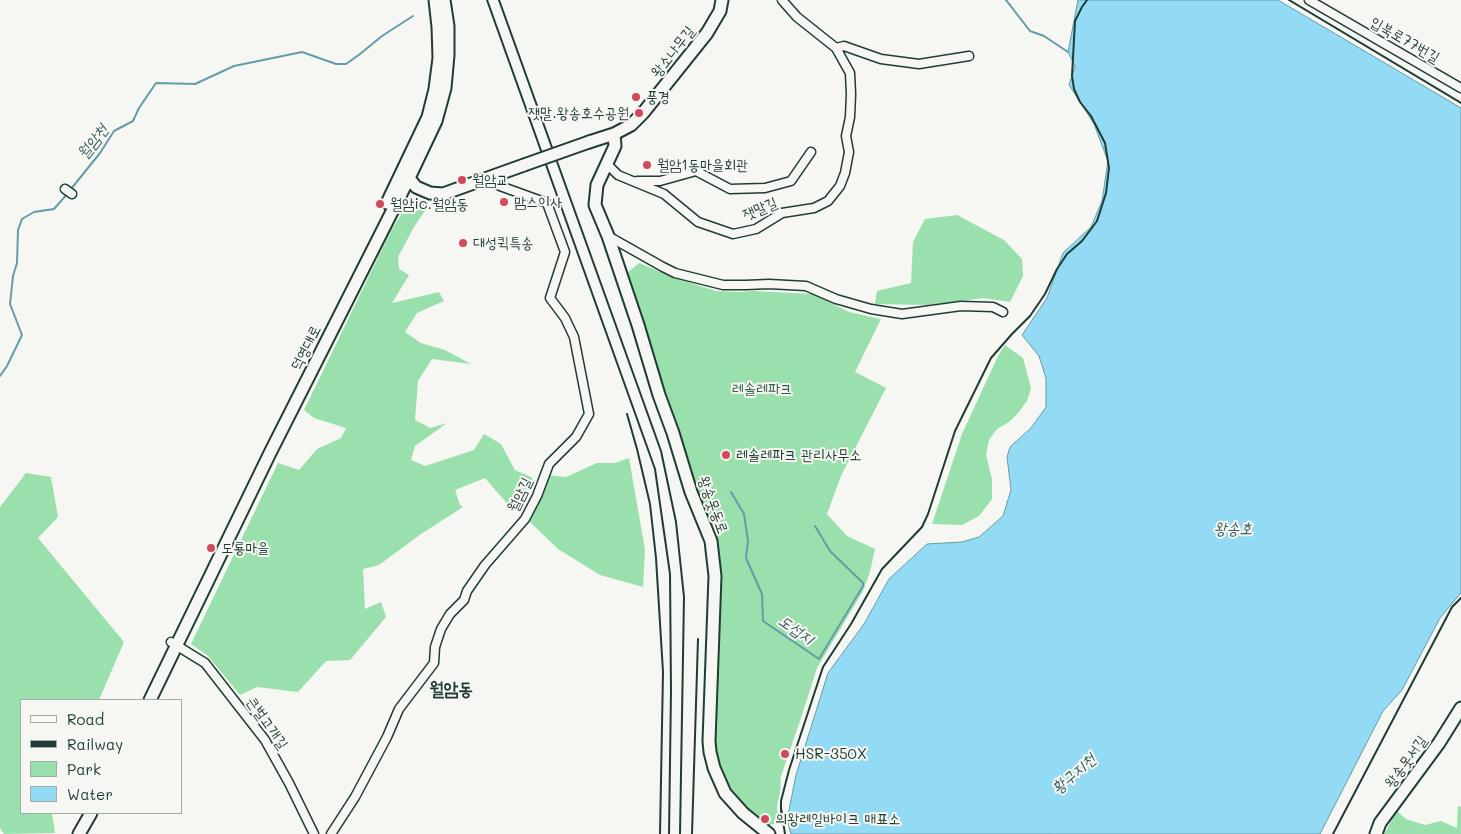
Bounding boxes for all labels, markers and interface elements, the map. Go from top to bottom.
street label: 입북로77번길 [1367,13,1443,67]
street label: 왕소나무길 [647,23,699,81]
place label: 풍경 [646,88,670,106]
marker: 풍경 [630,91,642,103]
place label: 잿말.왕송호수공원 [528,104,629,122]
marker: 잿말.왕송호수공원 [633,107,645,119]
water label: 월암천 [74,121,112,163]
place label: 월암1동마을회관 [657,156,748,174]
marker: 월암1동마을회관 [641,159,653,171]
place label: 월암교 [472,171,508,189]
marker: 월암교 [456,174,468,186]
place label: 맘스이사 [514,193,562,211]
street label: 잿말길 [740,194,780,224]
place label: 월암ic.월암동 [390,195,468,213]
marker: 맘스이사 [498,196,510,208]
marker: 월암ic.월암동 [374,198,386,210]
place label: 대성퀵특송 [473,234,533,252]
marker: 대성퀵특송 [457,237,469,249]
street label: 덕영대로 [287,322,325,374]
park label: 레솔레파크 [732,380,792,398]
place label: 레솔레파크 관리사무소 [736,446,862,464]
marker: 레솔레파크 관리사무소 [720,449,732,461]
street label: 왕송못동로 [694,474,732,536]
street label: 월암길 [504,475,536,515]
water label: 왕송호 [1214,519,1252,539]
place label: 도룡마을 [221,539,269,557]
marker: 도룡마을 [205,542,217,554]
water label: 도섭지 [775,611,817,649]
district label: 월암동 [429,678,473,700]
street label: 큰벌고개길 [242,693,292,753]
legend [20,699,182,814]
text: Road [67,709,104,729]
street label: 왕송못서길 [1381,732,1431,792]
text: Railway [67,734,123,754]
place label: HSR-350X [795,745,867,763]
marker: HSR-350X [779,748,791,760]
water label: 황구지천 [1048,750,1100,798]
text: Park [67,759,101,779]
text: Water [67,784,113,804]
place label: 의왕레일바이크 매표소 [775,810,901,828]
marker: 의왕레일바이크 매표소 [759,813,771,825]

